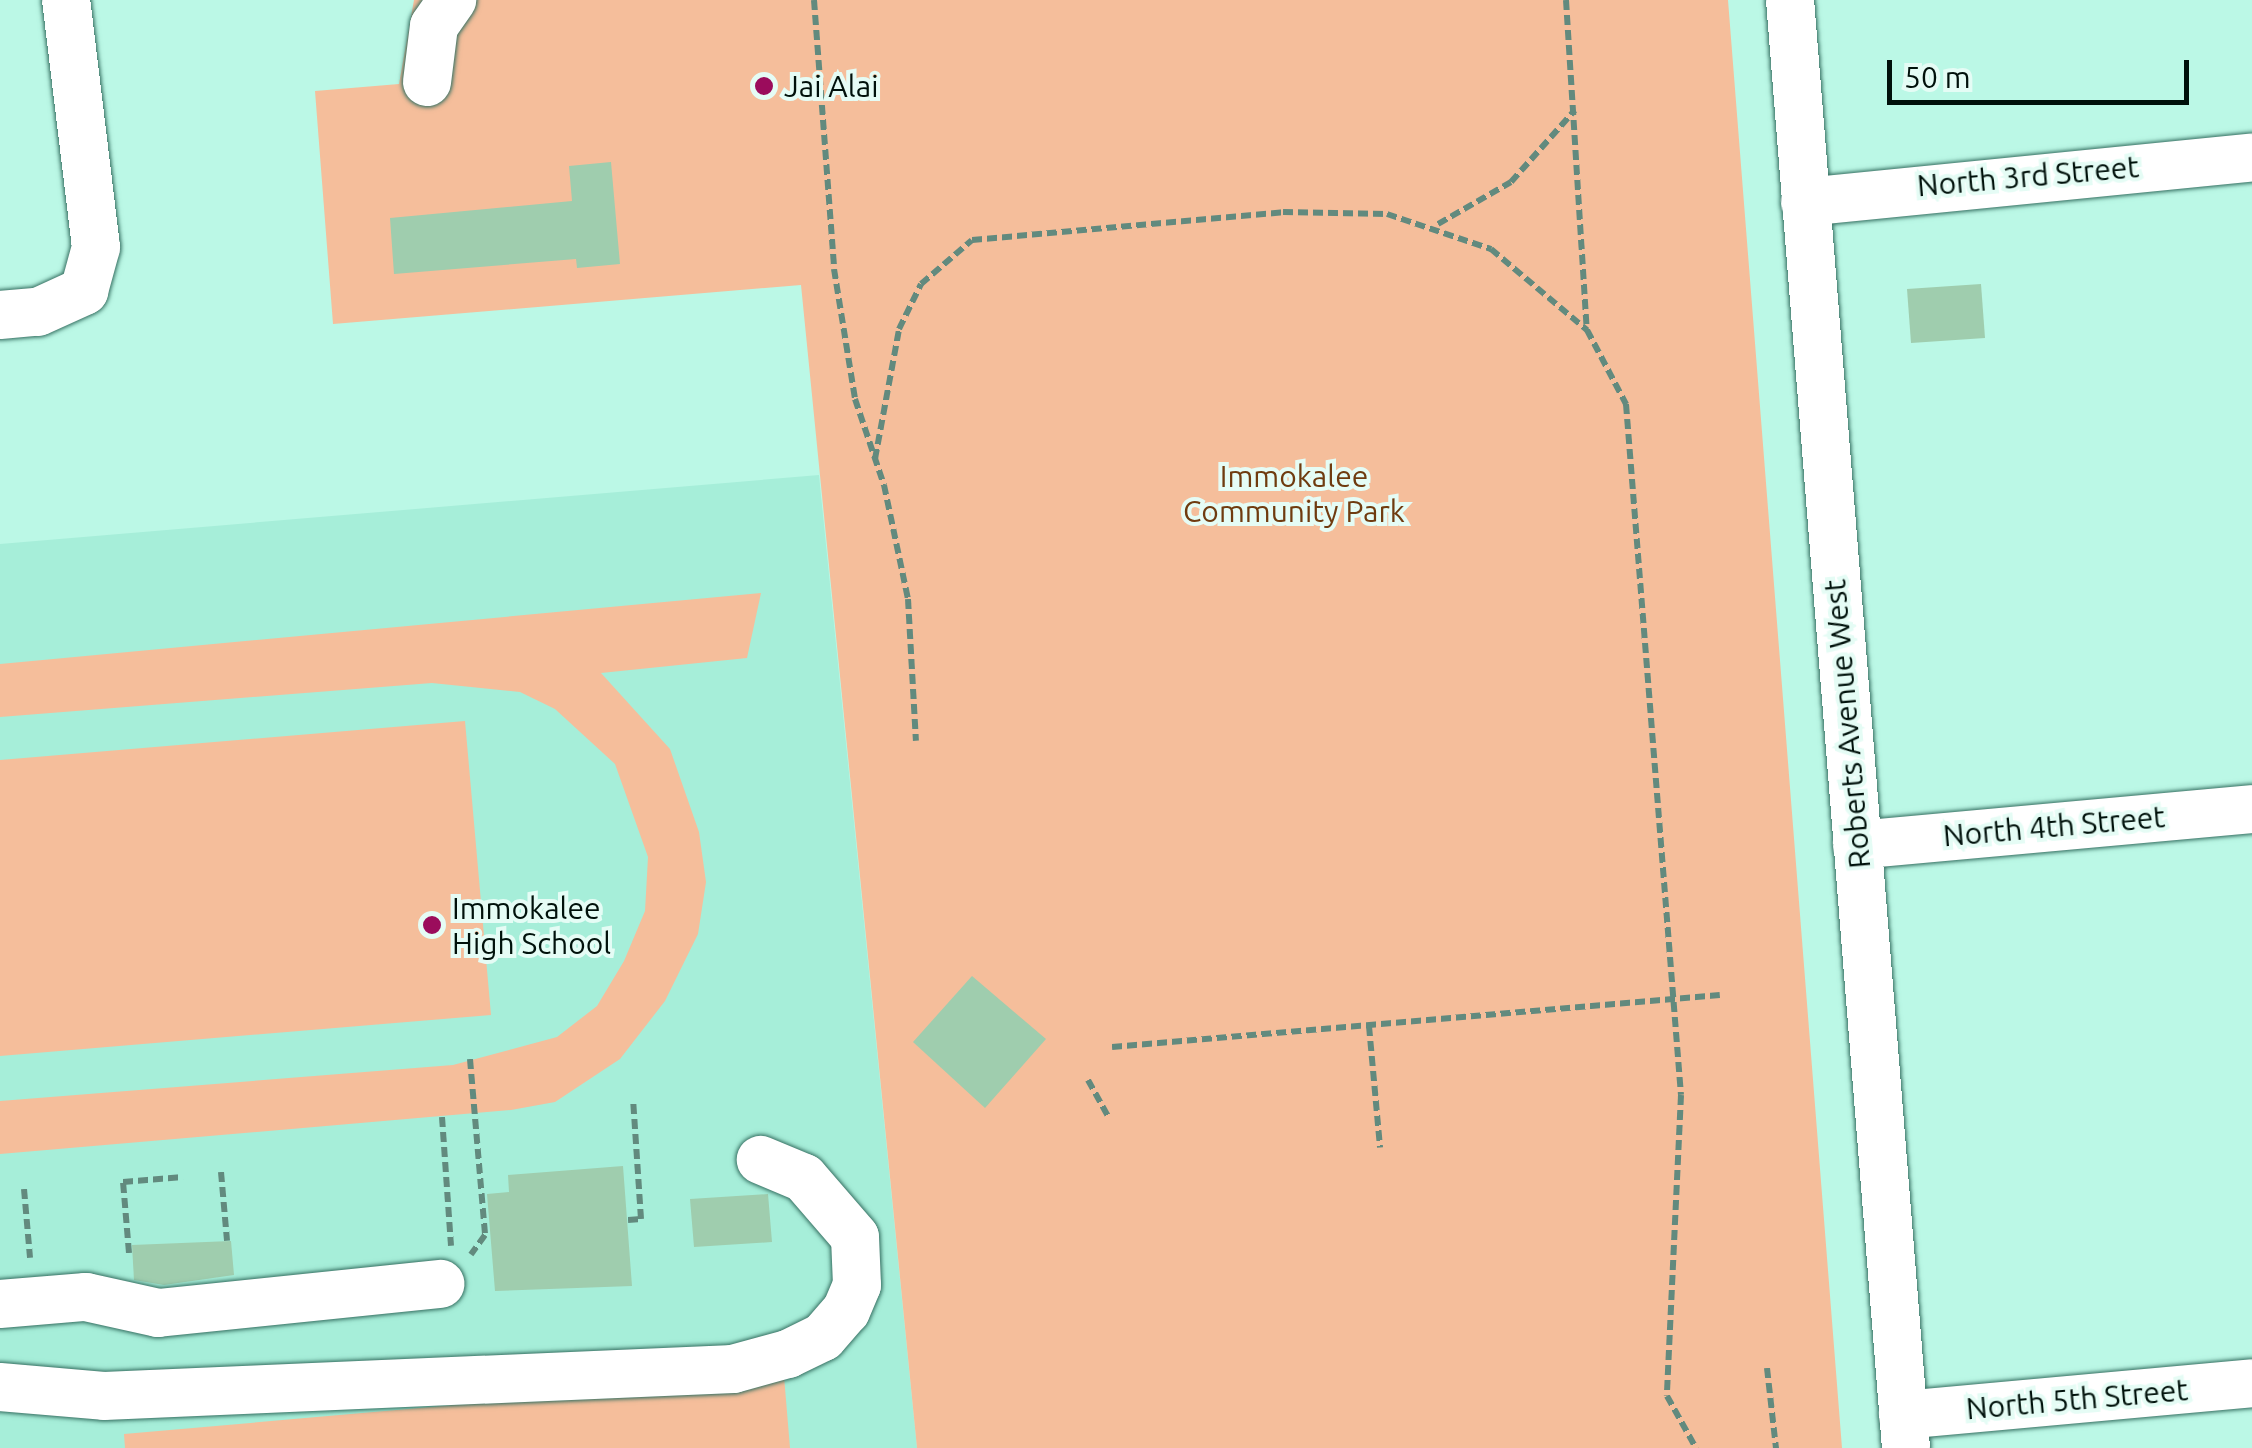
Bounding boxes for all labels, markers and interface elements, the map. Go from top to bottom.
scale bar [1892,40,2194,102]
text: 50 m [1904,60,1971,94]
place label: Jai Alai [784,68,878,104]
marker: Jai Alai [753,75,775,97]
street label: North 3rd Street [1916,148,2140,204]
park label: Immokalee Community Park [1183,458,1405,528]
street label: Roberts Avenue West [1816,578,1878,870]
street label: North 4th Street [1942,798,2166,854]
place label: Immokalee High School [452,890,611,960]
marker: Immokalee High School [421,914,443,936]
street label: North 5th Street [1965,1371,2189,1427]

